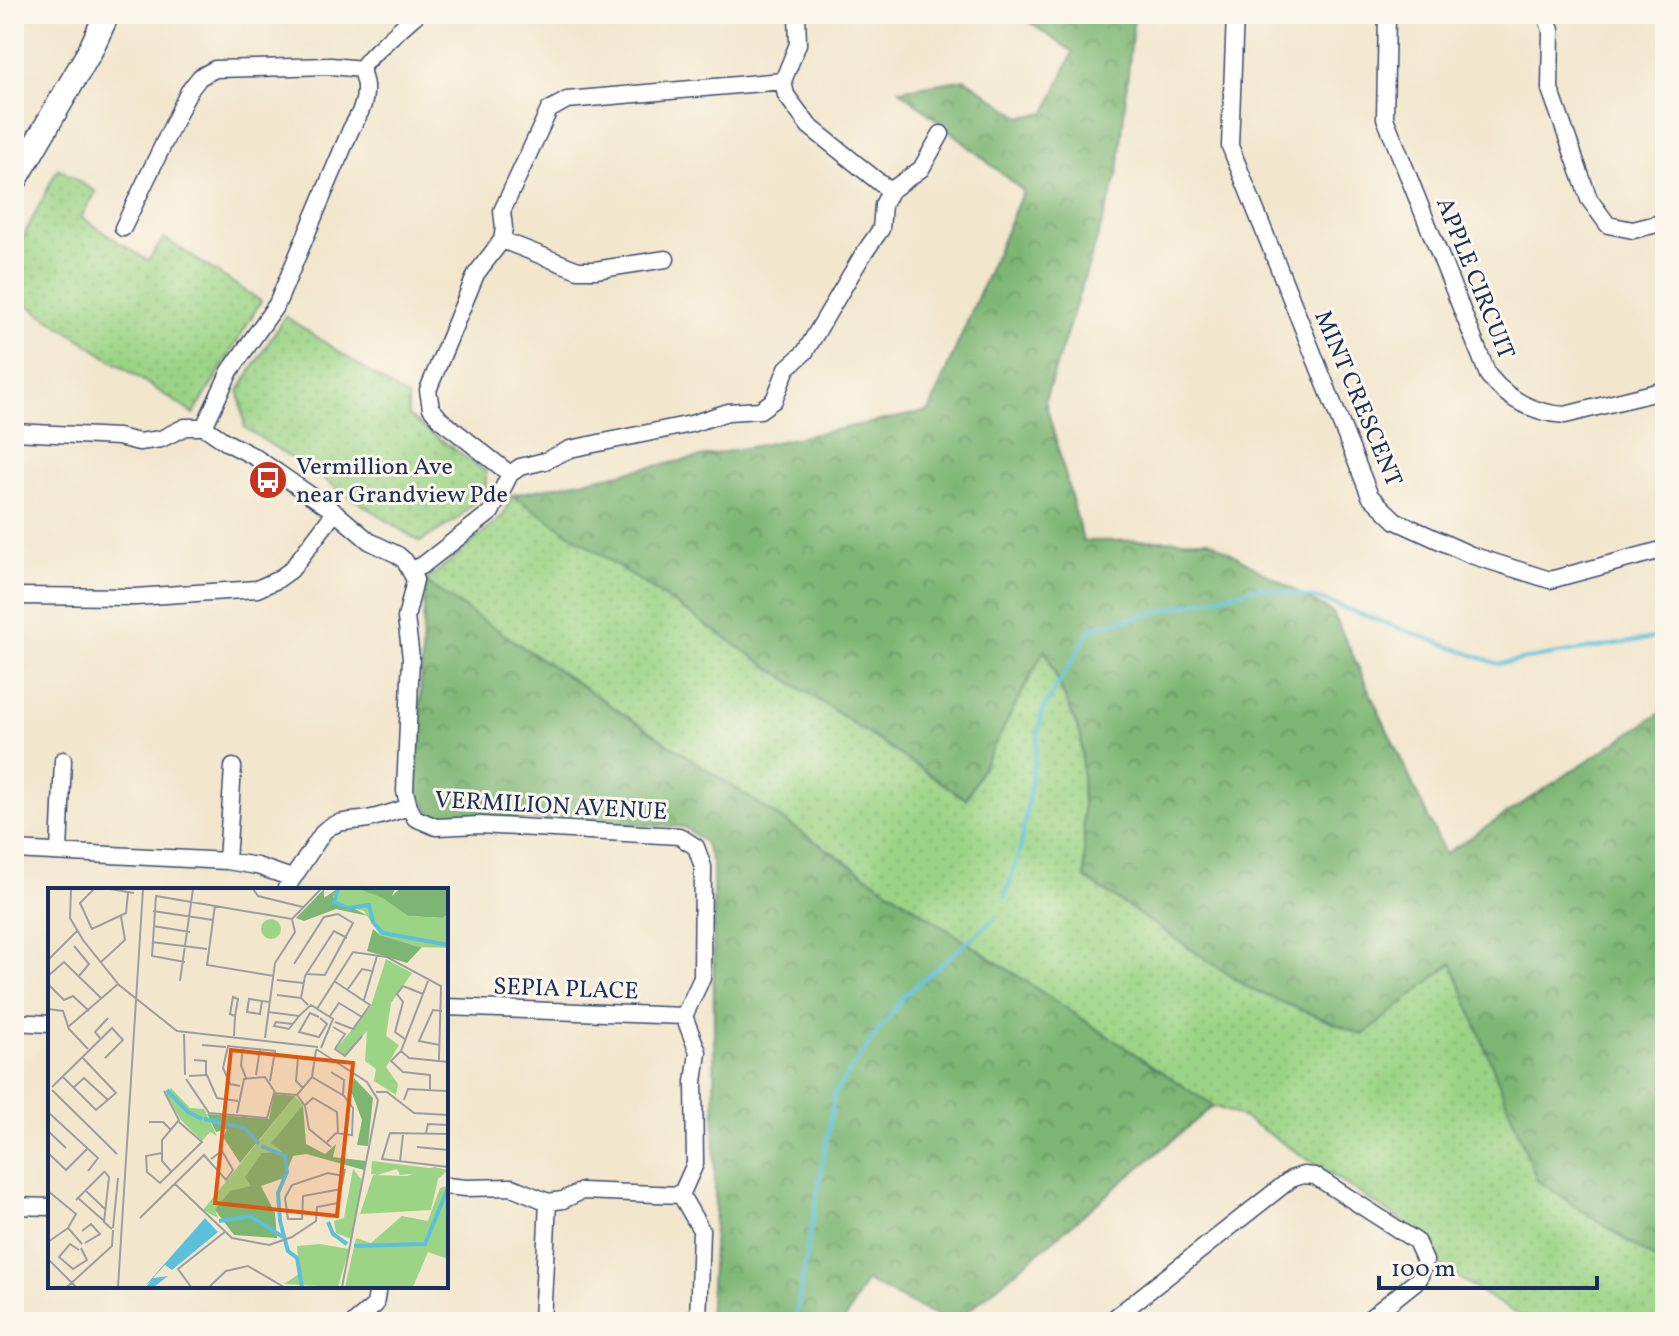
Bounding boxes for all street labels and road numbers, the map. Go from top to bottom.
street label: APPLE CIRCUIT [1426,193,1522,365]
street label: MINT CRESCENT [1305,305,1410,492]
street label: VERMILION AVENUE [434,784,668,830]
street label: SEPIA PLACE [493,970,639,1010]

